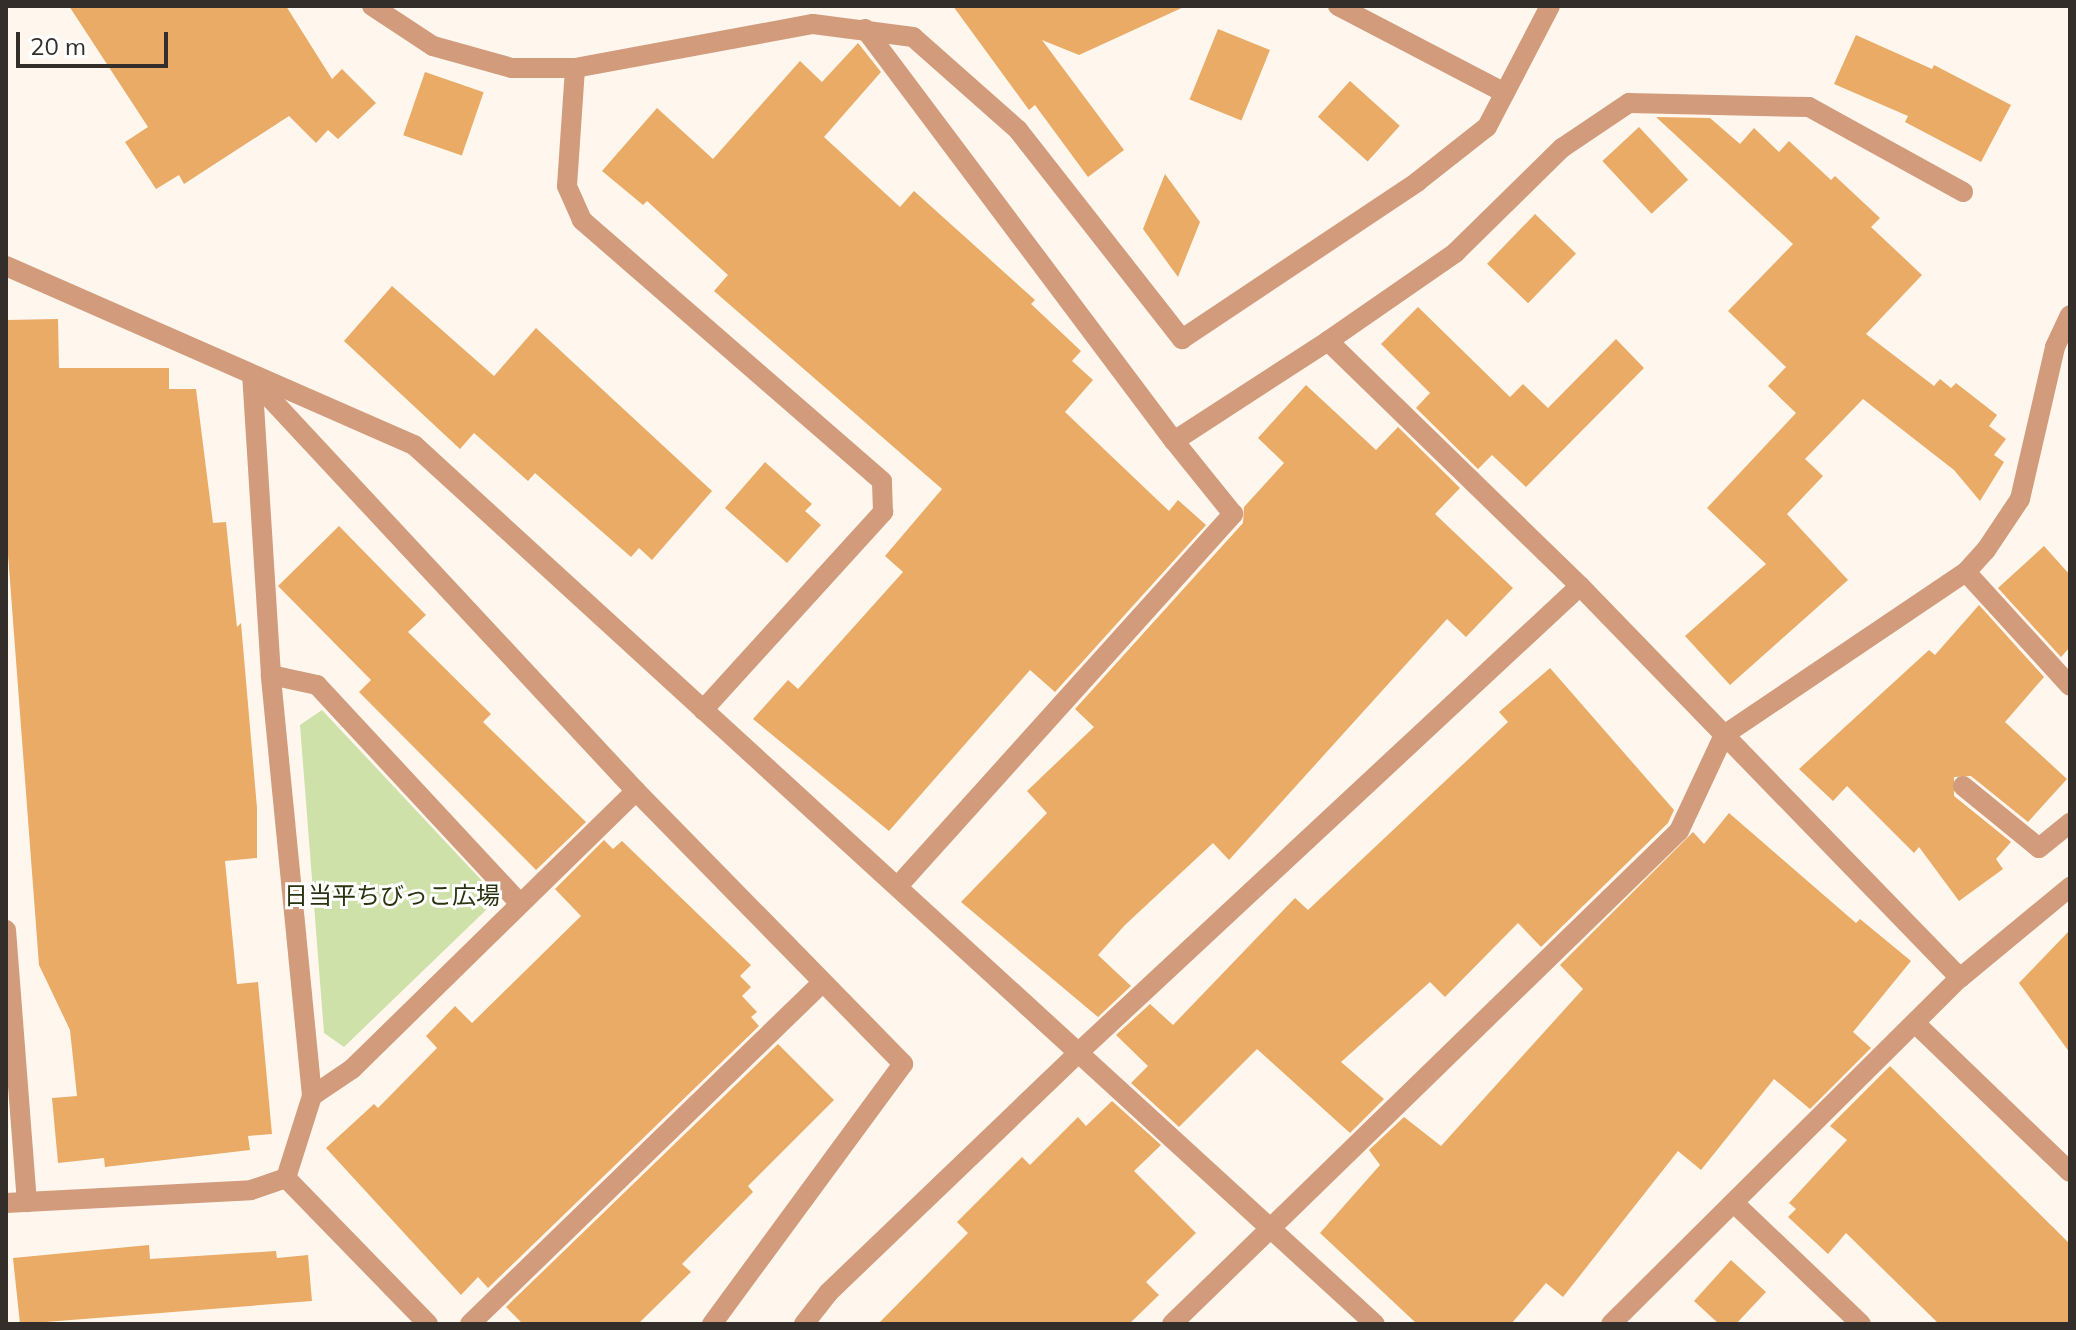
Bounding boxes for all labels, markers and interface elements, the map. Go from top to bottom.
scale bar [20,16,172,66]
text: 20 m [30,31,86,61]
park label: 日当平ちびっこ広場 [284,882,500,910]

